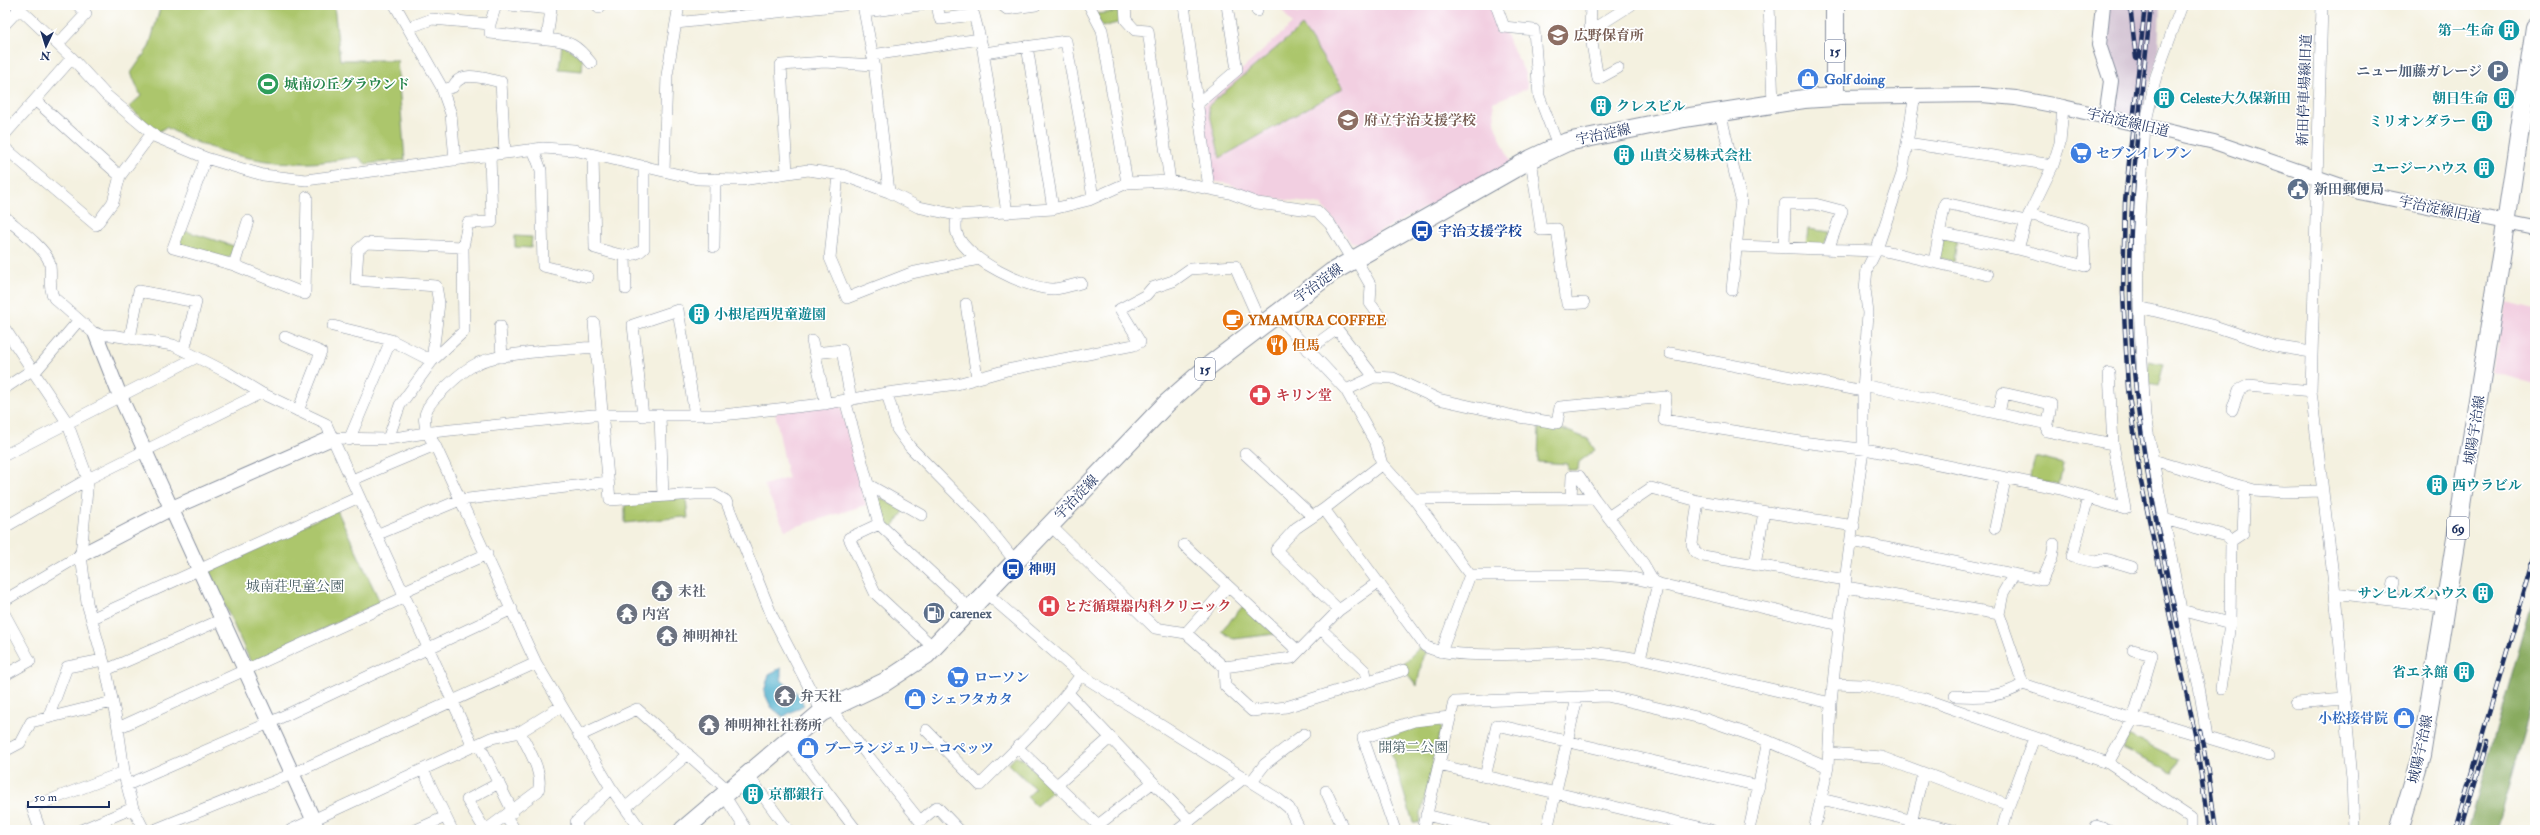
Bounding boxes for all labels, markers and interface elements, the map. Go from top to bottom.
building icon: 第一生命 [2496,17,2522,43]
school or university icon: 広野保育所 [1545,22,1571,48]
place label: 第一生命 [2438,22,2495,39]
north arrow [26,26,66,66]
place label: 広野保育所 [1574,27,1644,44]
street label: 新田停車場線旧道 [2294,34,2315,146]
road number: 15 [1825,40,1845,62]
text: N [39,49,52,62]
parking icon: ニュー加藤ガレージ [2485,58,2511,84]
place label: ニュー加藤ガレージ [2356,63,2482,80]
shop icon: Golf doing [1795,66,1821,92]
sports icon: 城南の丘グラウンド [255,71,281,97]
place label: Golf doing [1824,71,1886,89]
place label: 城南の丘グラウンド [284,76,410,93]
building icon: Celeste大久保新田 [2151,85,2177,111]
building icon: 朝日生命 [2491,85,2517,111]
place label: Celeste大久保新田 [2180,90,2291,107]
place label: 朝日生命 [2432,90,2489,107]
building icon: クレスビル [1588,93,1614,119]
place label: クレスビル [1616,98,1686,115]
street label: 宇治淀線旧道 [2085,105,2171,140]
school or university icon: 府立宇治支援学校 [1335,107,1361,133]
building icon: ミリオンダラー [2469,108,2495,134]
place label: 府立宇治支援学校 [1364,112,1476,129]
place label: ミリオンダラー [2369,113,2466,130]
street label: 宇治淀線 [1574,120,1632,149]
supermarket icon: セブンイレブン [2068,140,2094,166]
building icon: 山貴交易株式会社 [1611,142,1637,168]
place label: セブンイレブン [2096,145,2192,162]
place label: 山貴交易株式会社 [1640,147,1752,164]
building icon: ユージーハウス [2471,155,2497,181]
place label: ユージーハウス [2371,160,2468,177]
public building icon: 新田郵便局 [2285,176,2311,202]
place label: 新田郵便局 [2314,181,2384,198]
street label: 宇治淀線旧道 [2397,192,2483,227]
bus stop icon: 宇治支援学校 [1409,218,1435,244]
place label: 宇治支援学校 [1438,223,1522,240]
street label: 宇治淀線 [1291,260,1346,307]
building icon: 小根尾西児童遊園 [686,301,712,327]
place label: 小根尾西児童遊園 [714,306,826,323]
cafe icon: YMAMURA COFFEE [1220,307,1246,333]
place label: YMAMURA COFFEE [1247,312,1386,329]
restaurant icon: 但馬 [1264,332,1290,358]
place label: 但馬 [1292,337,1320,354]
road number: 15 [1195,358,1215,380]
pharmacy icon: キリン堂 [1247,382,1273,408]
place label: キリン堂 [1276,387,1332,404]
street label: 城陽宇治線 [2461,394,2488,466]
street label: 宇治淀線 [1051,471,1102,523]
building icon: 西ウラビル [2424,472,2450,498]
place label: 西ウラビル [2452,477,2522,494]
road number: 69 [2447,517,2469,539]
bus stop icon: 神明 [1000,556,1026,582]
place label: 神明 [1028,561,1056,578]
park label: 城南荘児童公園 [246,578,344,595]
temple icon: 末社 [649,578,675,604]
building icon: サンヒルズハウス [2470,580,2496,606]
place label: 末社 [678,583,706,600]
place label: サンヒルズハウス [2358,585,2468,602]
hospital icon: とだ循環器内科クリニック [1036,593,1062,619]
place label: とだ循環器内科クリニック [1064,598,1231,615]
fuel station icon: carenex [921,600,947,626]
temple icon: 内宮 [614,601,640,627]
place label: carenex [950,605,992,622]
place label: 内宮 [642,606,670,623]
temple icon: 神明神社 [654,623,680,649]
place label: 神明神社 [682,628,738,645]
building icon: 省エネ館 [2451,659,2477,685]
supermarket icon: ローソン [945,664,971,690]
place label: 省エネ館 [2392,664,2448,681]
place label: ローソン [974,669,1029,686]
temple icon: 弁天社 [772,683,798,709]
shop icon: シェフタカタ [902,686,928,712]
place label: 弁天社 [800,688,842,705]
place label: シェフタカタ [930,691,1013,708]
shop icon: 小松接骨院 [2391,705,2417,731]
place label: 小松接骨院 [2318,710,2388,727]
temple icon: 神明神社社務所 [696,712,722,738]
street label: 城陽宇治線 [2405,713,2436,785]
place label: 神明神社社務所 [724,717,822,734]
shop icon: ブーランジェリー コペッツ [795,735,821,761]
park label: 開第二公園 [1378,739,1448,756]
place label: ブーランジェリー コペッツ [824,740,994,757]
building icon: 京都銀行 [740,781,766,807]
scale bar [28,783,109,809]
place label: 京都銀行 [768,786,824,803]
text: 50 m [34,790,58,805]

